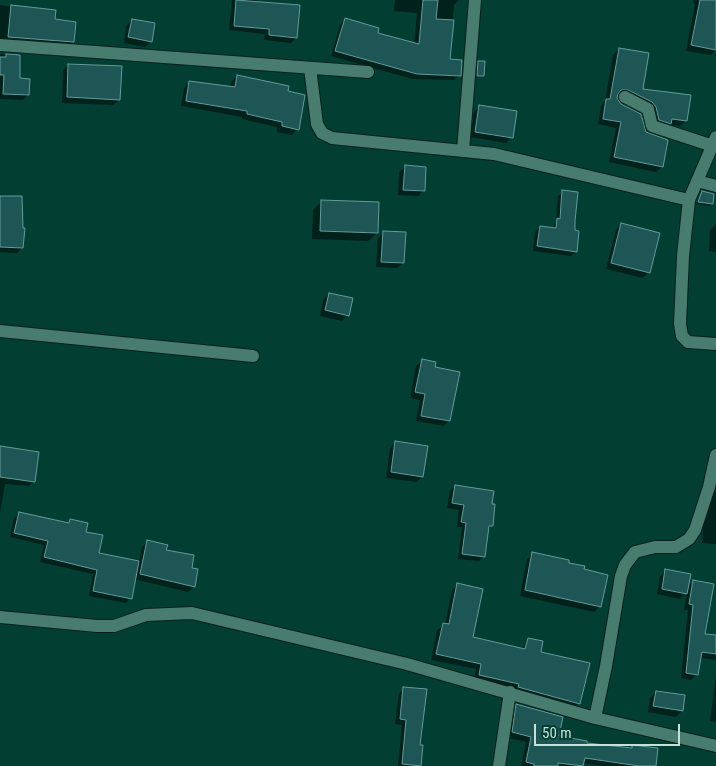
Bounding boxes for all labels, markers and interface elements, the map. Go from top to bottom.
scale bar [536,714,682,746]
text: 50 m [542,724,572,742]

